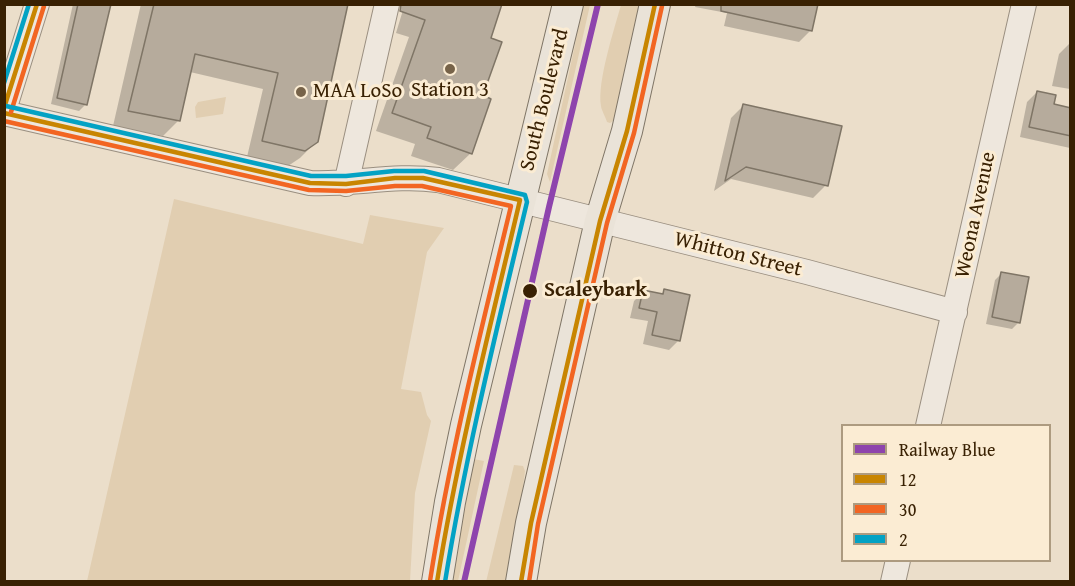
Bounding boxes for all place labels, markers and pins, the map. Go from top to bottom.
marker: Station 3 [443,62,457,76]
place label: Station 3 [411,78,489,104]
place label: MAA LoSo [313,79,402,105]
marker: MAA LoSo [294,85,308,99]
place label: Scaleybark [544,278,647,304]
marker: Scaleybark [521,282,539,300]

